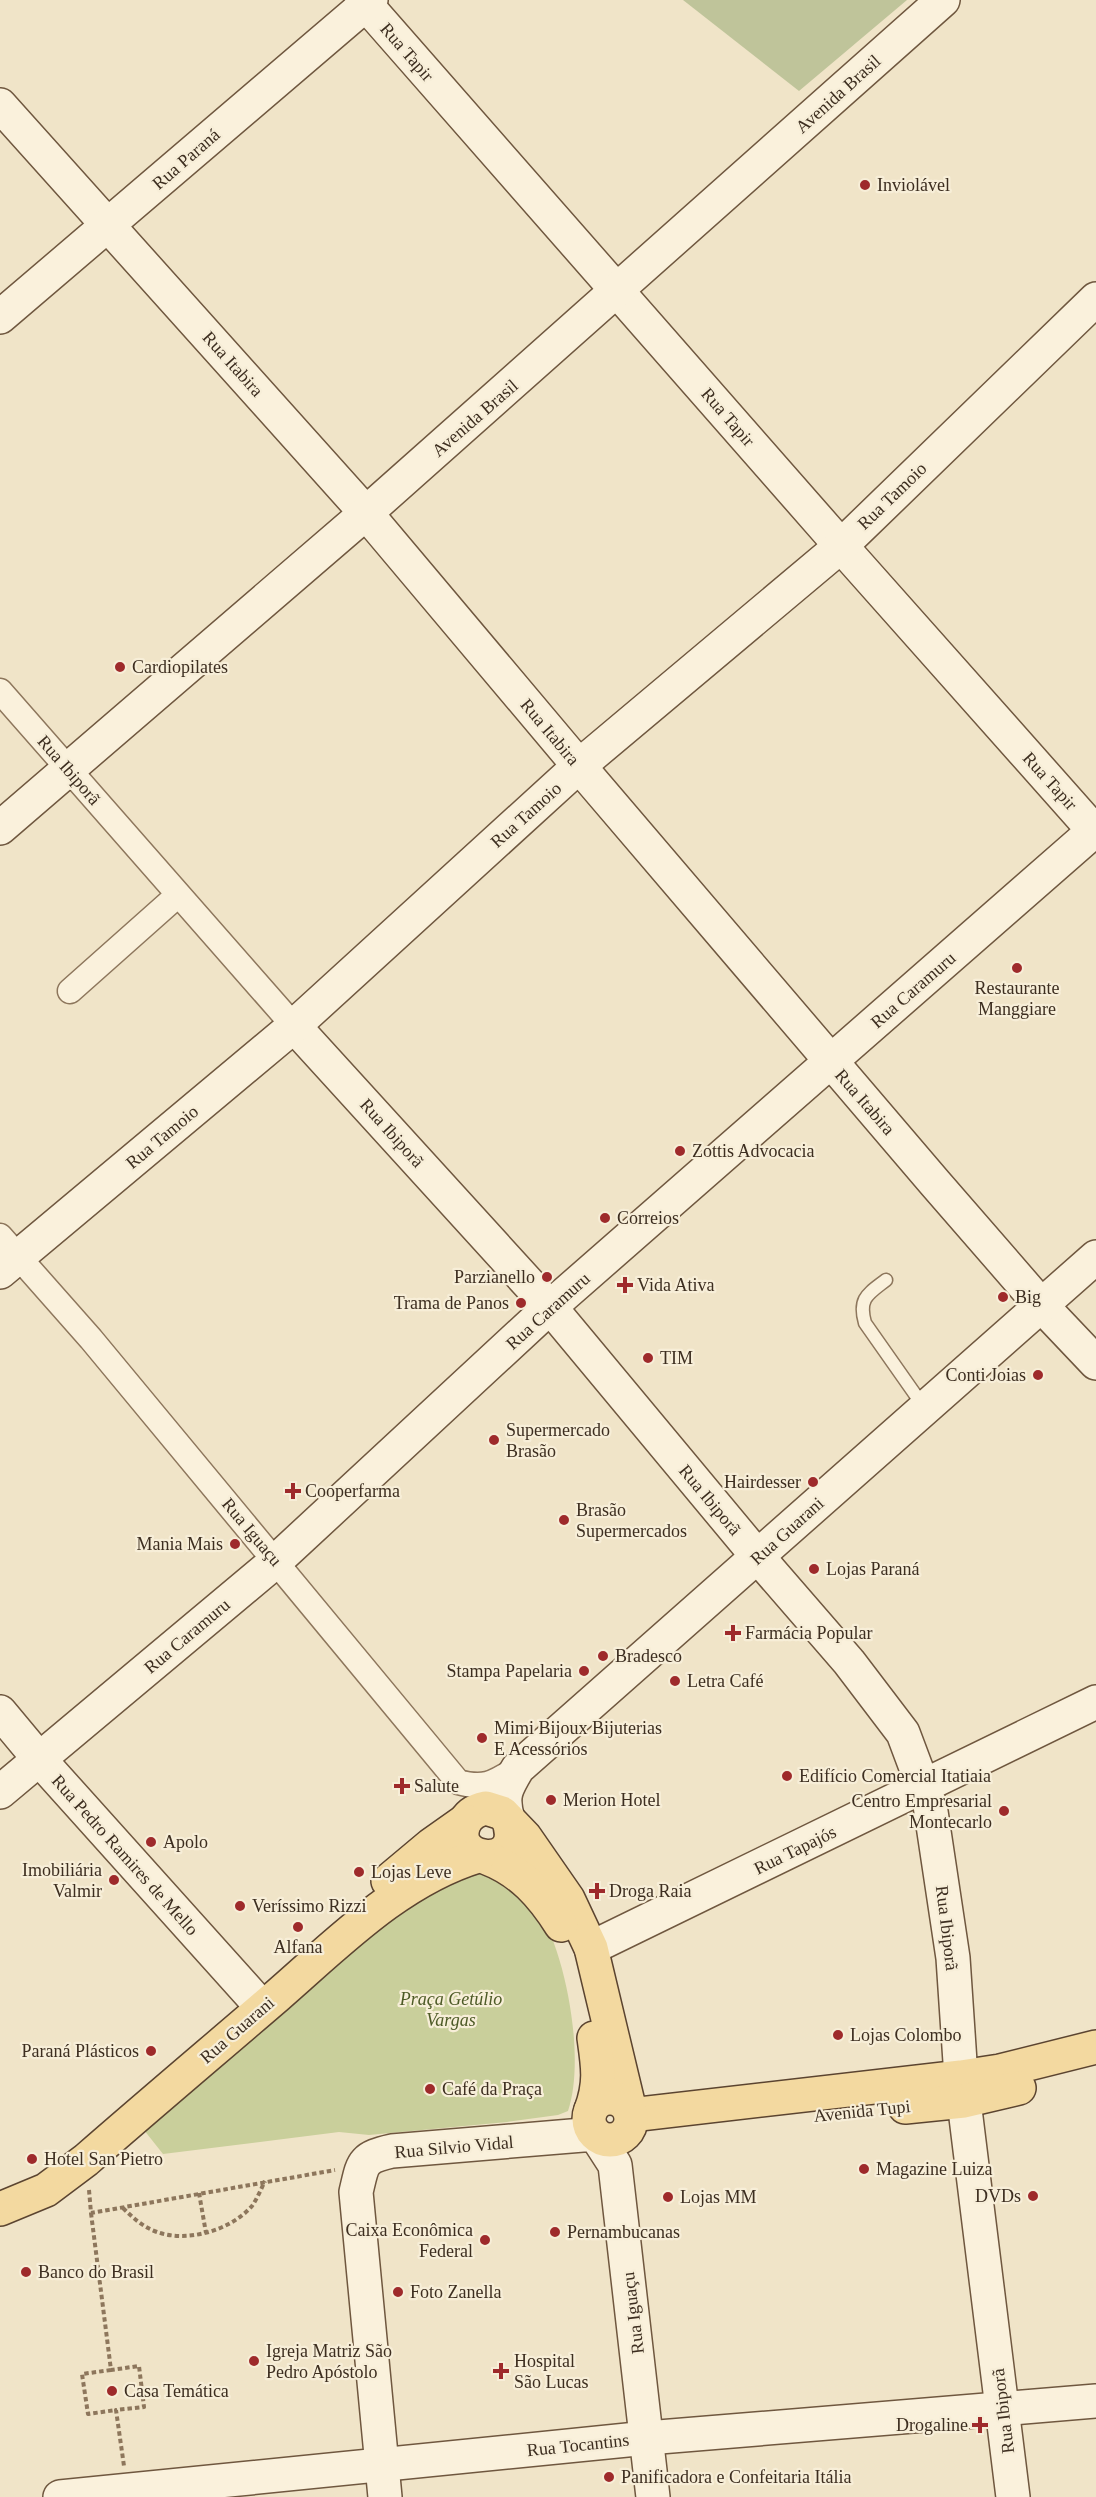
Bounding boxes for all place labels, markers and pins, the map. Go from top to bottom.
place label: Inviolável [877,175,950,195]
marker: Inviolável [858,178,872,192]
place label: Cardiopilates [132,657,228,677]
marker: Cardiopilates [113,660,127,674]
marker: Restaurante Manggiare [1010,961,1024,975]
place label: Restaurante Manggiare [975,978,1059,1019]
place label: Zottis Advocacia [692,1141,814,1161]
marker: Zottis Advocacia [673,1144,687,1158]
place label: Correios [617,1208,679,1228]
marker: Correios [598,1211,612,1225]
place label: Parzianello [454,1267,535,1287]
marker: Parzianello [540,1270,554,1284]
place label: Vida Ativa [637,1275,714,1295]
marker: Vida Ativa [618,1278,632,1292]
place label: Big [1015,1287,1041,1307]
marker: Big [996,1290,1010,1304]
place label: Trama de Panos [394,1293,509,1313]
marker: Trama de Panos [514,1296,528,1310]
place label: TIM [660,1348,693,1368]
marker: TIM [641,1351,655,1365]
place label: Conti Joias [945,1365,1026,1385]
marker: Conti Joias [1031,1368,1045,1382]
place label: Supermercado Brasão [506,1420,610,1461]
marker: Supermercado Brasão [487,1433,501,1447]
place label: Hairdesser [724,1472,801,1492]
marker: Hairdesser [806,1475,820,1489]
place label: Cooperfarma [305,1481,400,1501]
marker: Cooperfarma [286,1484,300,1498]
place label: Brasão Supermercados [576,1500,687,1541]
marker: Brasão Supermercados [557,1513,571,1527]
place label: Mania Mais [137,1534,223,1554]
marker: Mania Mais [228,1537,242,1551]
place label: Lojas Paraná [826,1559,919,1579]
marker: Lojas Paraná [807,1562,821,1576]
place label: Farmácia Popular [745,1623,872,1643]
marker: Farmácia Popular [726,1626,740,1640]
place label: Bradesco [615,1646,682,1666]
marker: Bradesco [596,1649,610,1663]
place label: Stampa Papelaria [447,1661,572,1681]
marker: Stampa Papelaria [577,1664,591,1678]
place label: Letra Café [687,1671,763,1691]
marker: Letra Café [668,1674,682,1688]
place label: Mimi Bijoux Bijuterias E Acessórios [494,1718,662,1759]
marker: Mimi Bijoux Bijuterias E Acessórios [475,1731,489,1745]
place label: Edifício Comercial Itatiaia [799,1766,991,1786]
marker: Edifício Comercial Itatiaia [780,1769,794,1783]
place label: Salute [414,1776,459,1796]
marker: Salute [395,1779,409,1793]
place label: Merion Hotel [563,1790,660,1810]
place label: Centro Empresarial Montecarlo [852,1791,992,1832]
marker: Merion Hotel [544,1793,558,1807]
marker: Centro Empresarial Montecarlo [997,1804,1011,1818]
place label: Apolo [163,1832,208,1852]
marker: Apolo [144,1835,158,1849]
place label: Imobiliária Valmir [22,1860,102,1901]
place label: Lojas Leve [371,1862,451,1882]
marker: Lojas Leve [352,1865,366,1879]
marker: Imobiliária Valmir [107,1873,121,1887]
place label: Droga Raia [609,1881,691,1901]
marker: Droga Raia [590,1884,604,1898]
place label: Veríssimo Rizzi [252,1896,367,1916]
marker: Veríssimo Rizzi [233,1899,247,1913]
marker: Alfana [291,1920,305,1934]
place label: Alfana [274,1937,322,1957]
place label: Lojas Colombo [850,2025,962,2045]
marker: Lojas Colombo [831,2028,845,2042]
place label: Paraná Plásticos [22,2041,139,2061]
marker: Paraná Plásticos [144,2044,158,2058]
place label: Café da Praça [442,2079,542,2099]
marker: Café da Praça [423,2082,437,2096]
place label: Hotel San Pietro [44,2149,163,2169]
marker: Hotel San Pietro [25,2152,39,2166]
place label: Magazine Luiza [876,2159,992,2179]
marker: Magazine Luiza [857,2162,871,2176]
place label: DVDs [975,2186,1021,2206]
place label: Lojas MM [680,2187,757,2207]
marker: DVDs [1026,2189,1040,2203]
marker: Lojas MM [661,2190,675,2204]
place label: Caixa Econômica Federal [346,2220,473,2261]
place label: Pernambucanas [567,2222,680,2242]
marker: Pernambucanas [548,2225,562,2239]
marker: Caixa Econômica Federal [478,2233,492,2247]
place label: Banco do Brasil [38,2262,154,2282]
marker: Banco do Brasil [19,2265,33,2279]
place label: Foto Zanella [410,2282,501,2302]
marker: Foto Zanella [391,2285,405,2299]
place label: Igreja Matriz São Pedro Apóstolo [266,2341,392,2382]
place label: Hospital São Lucas [514,2351,588,2392]
marker: Igreja Matriz São Pedro Apóstolo [247,2354,261,2368]
marker: Hospital São Lucas [492,2362,510,2380]
place label: Casa Temática [124,2381,229,2401]
marker: Casa Temática [105,2384,119,2398]
place label: Drogaline [896,2415,968,2435]
marker: Drogaline [973,2418,987,2432]
place label: Panificadora e Confeitaria Itália [621,2467,851,2487]
marker: Panificadora e Confeitaria Itália [602,2470,616,2484]

